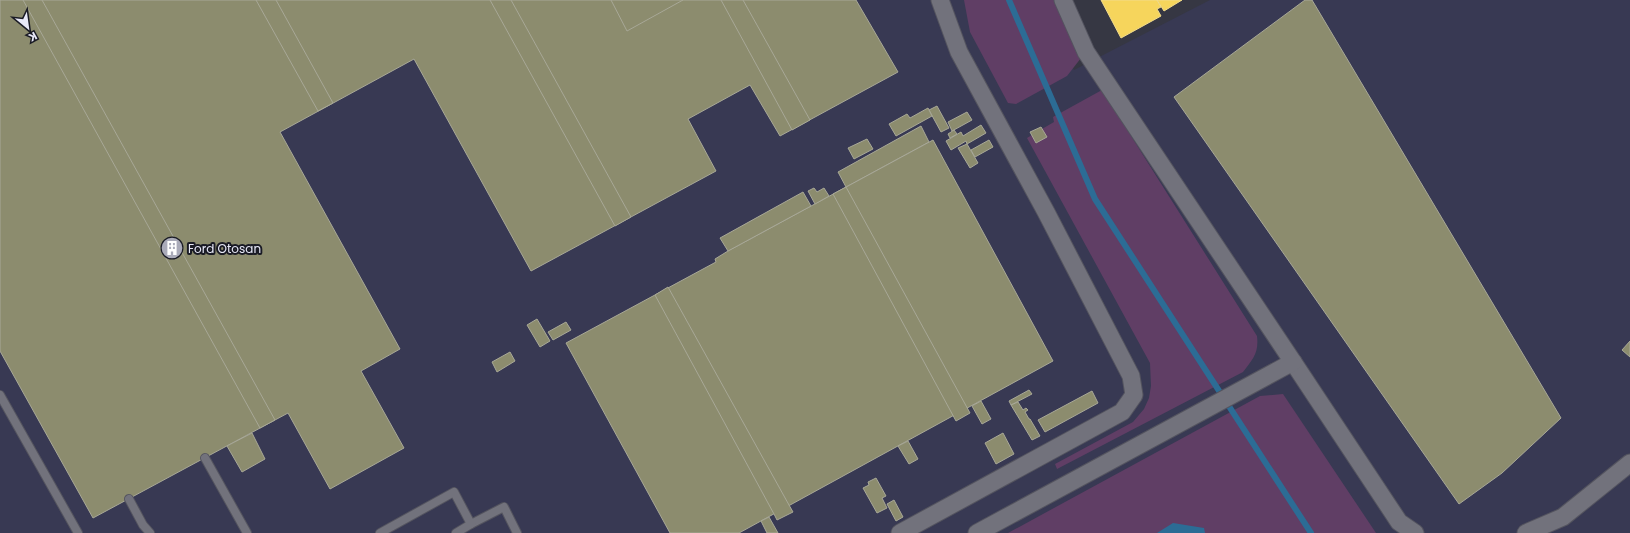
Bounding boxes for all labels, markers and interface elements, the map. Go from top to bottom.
north arrow [8,8,48,48]
text: K [25,28,40,46]
building icon: Ford Otosan [159,235,185,261]
place label: Ford Otosan [188,240,261,257]

